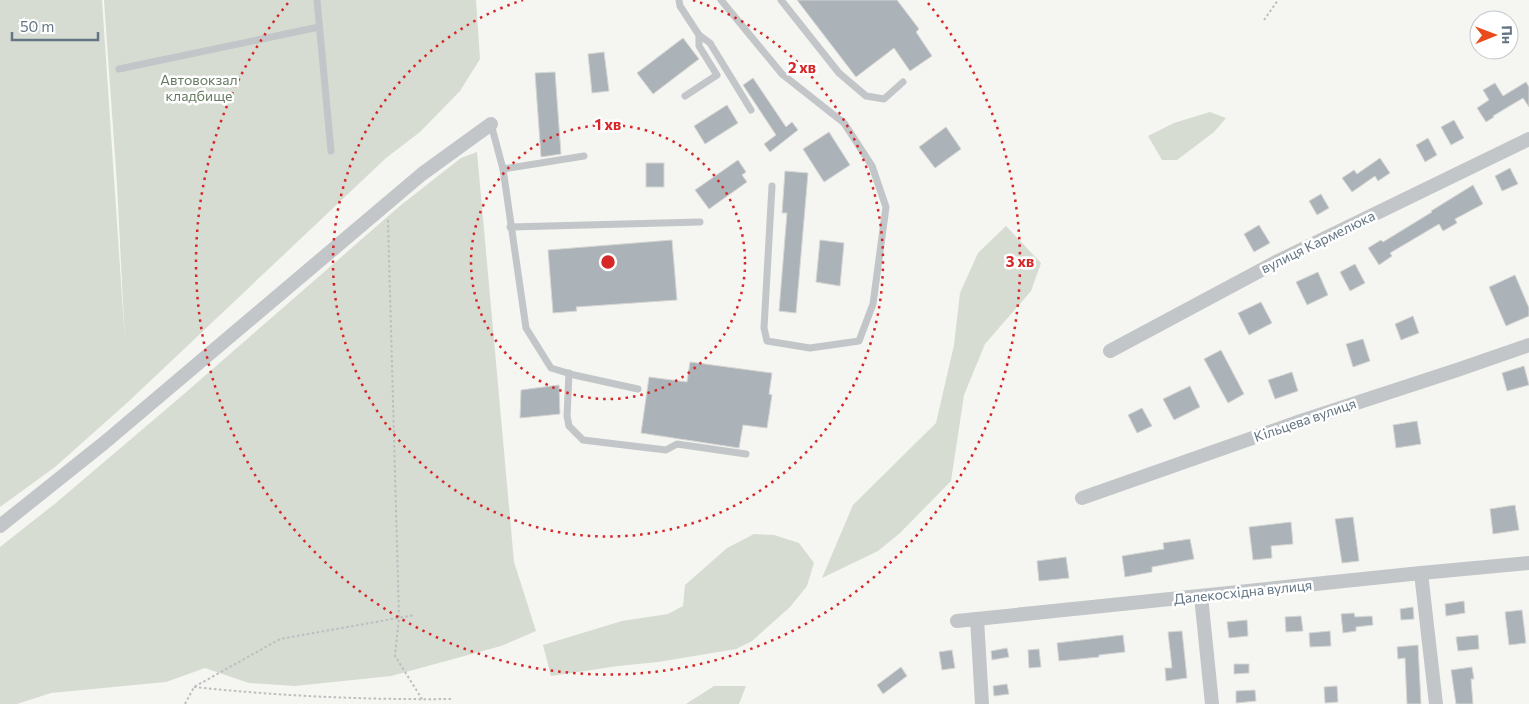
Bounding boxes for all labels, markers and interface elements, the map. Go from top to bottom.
scale bar [12,10,99,42]
north arrow [1469,10,1519,60]
text: 50 m [20,17,54,35]
text: Пн [1499,25,1516,44]
text: 2 хв [788,58,816,76]
park label: Автовокзал кладбище [160,71,238,104]
text: 1 хв [595,115,621,133]
street label: вулиця Кармелюка [1258,207,1378,277]
text: 3 хв [1006,252,1034,270]
centre of rings [599,253,617,271]
street label: Кільцева вулиця [1252,394,1358,445]
street label: Далекосхідна вулиця [1173,576,1313,607]

